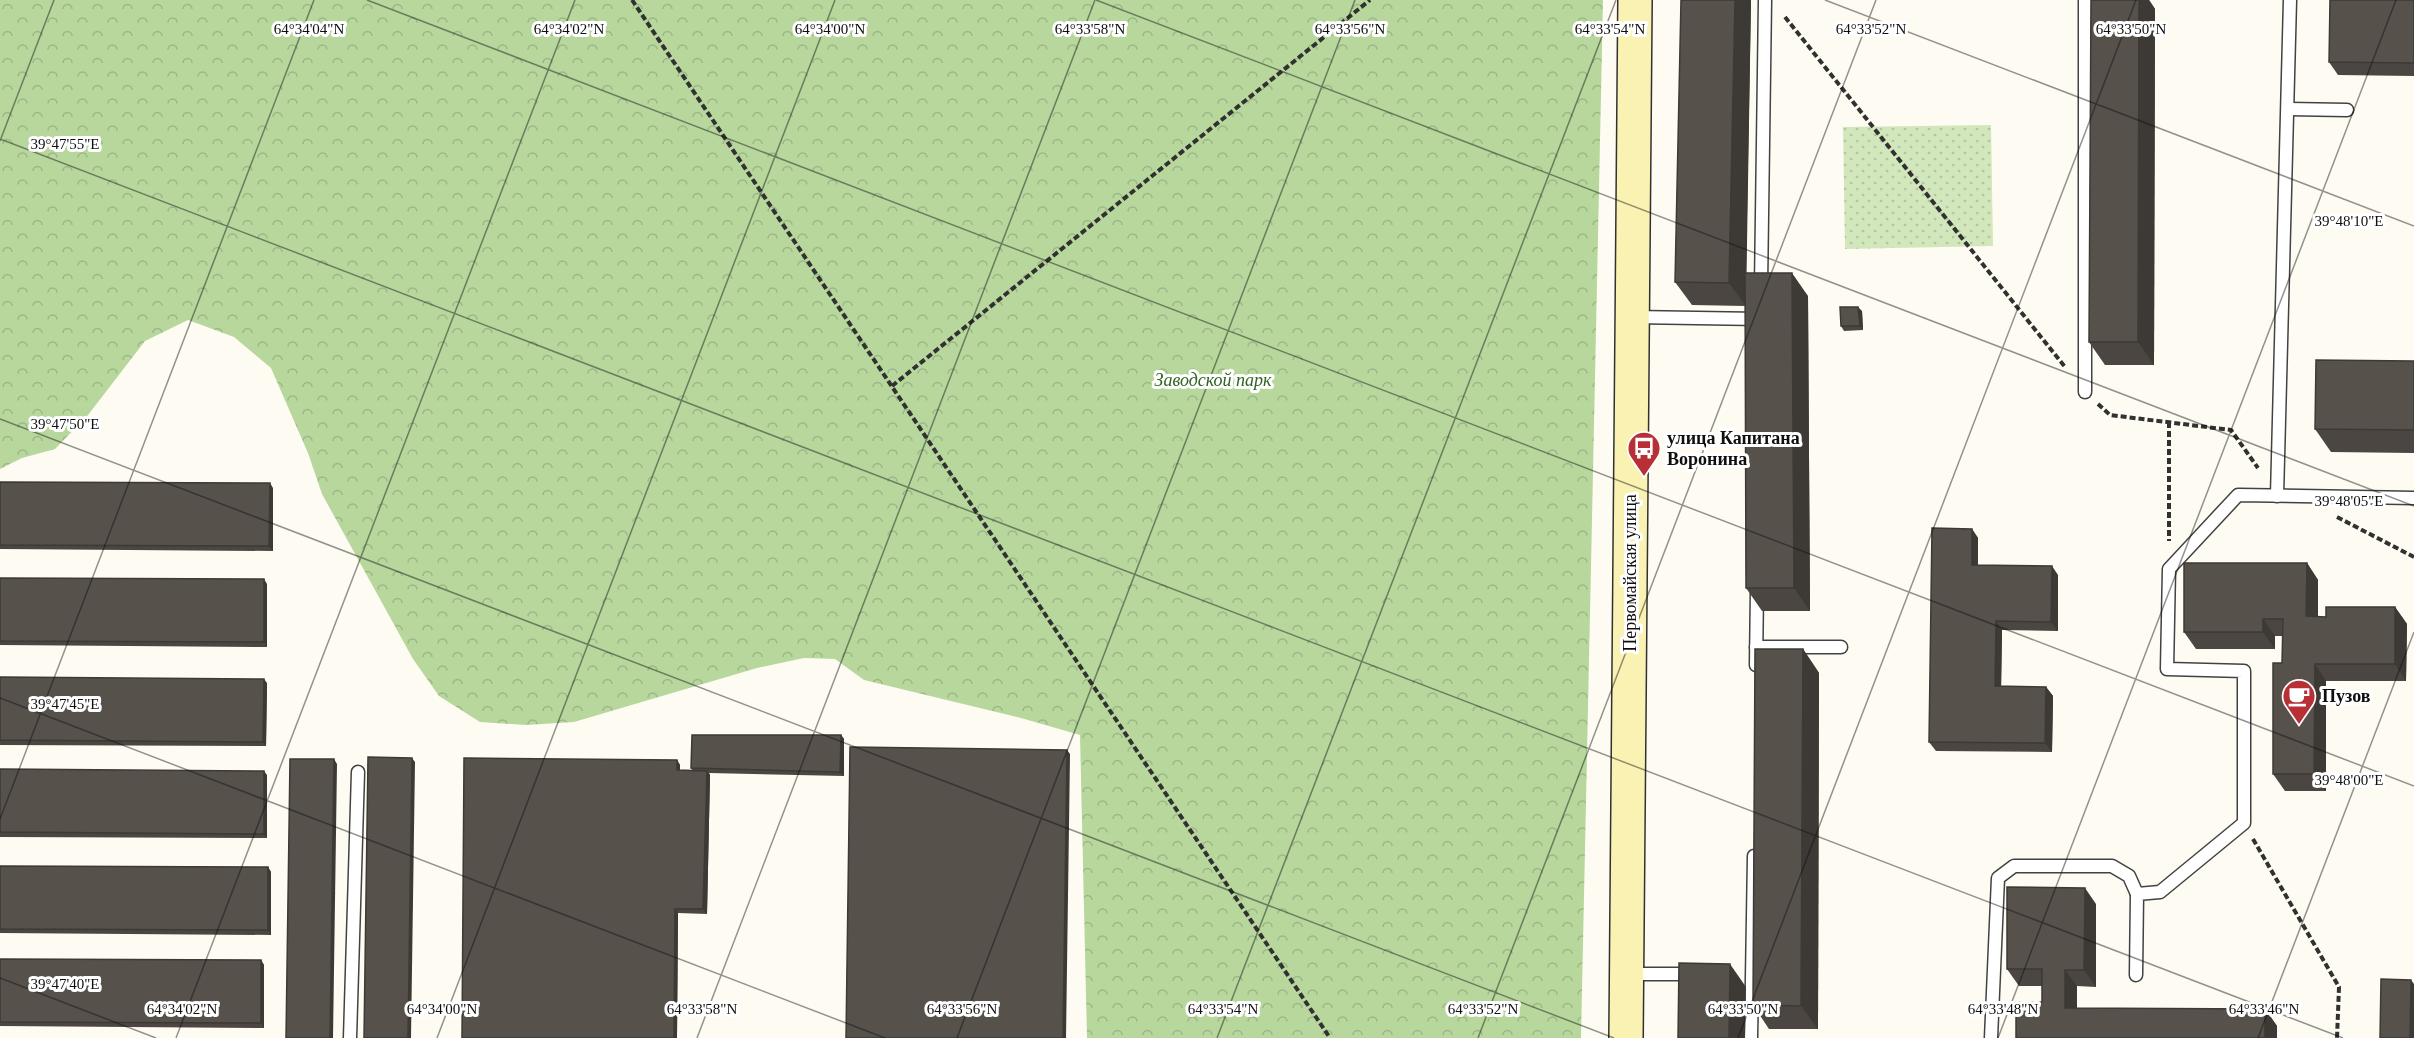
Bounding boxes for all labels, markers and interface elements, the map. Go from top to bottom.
text: 64°34'04"N [274,21,344,37]
text: 64°34'02"N [534,21,604,37]
text: 64°34'00"N [795,21,865,37]
text: 64°33'58"N [1055,21,1125,37]
text: 64°33'56"N [1315,21,1385,37]
text: 64°33'54"N [1575,21,1645,37]
text: 64°33'52"N [1836,21,1906,37]
text: 64°33'50"N [2096,21,2166,37]
text: 39°47'55"E [31,136,100,152]
text: 39°48'10"E [2315,213,2384,229]
park label: Заводской парк [1155,370,1272,390]
text: 39°47'50"E [31,416,100,432]
place label: улица Капитана Воронина [1667,428,1800,469]
bus stop icon: улица Капитана Воронина [1626,430,1662,477]
text: 39°48'05"E [2315,493,2384,509]
street label: Первомайская улица [1620,494,1640,652]
cafe icon: Пузов [2281,678,2317,725]
place label: Пузов [2322,686,2371,706]
text: 39°47'45"E [31,696,100,712]
text: 39°48'00"E [2315,772,2384,788]
text: 39°47'40"E [31,976,100,992]
text: 64°34'02"N [147,1001,217,1017]
text: 64°34'00"N [407,1001,477,1017]
text: 64°33'58"N [667,1001,737,1017]
text: 64°33'56"N [927,1001,997,1017]
text: 64°33'54"N [1188,1001,1258,1017]
text: 64°33'52"N [1448,1001,1518,1017]
text: 64°33'50"N [1708,1001,1778,1017]
text: 64°33'48"N [1968,1001,2038,1017]
text: 64°33'46"N [2229,1001,2299,1017]

